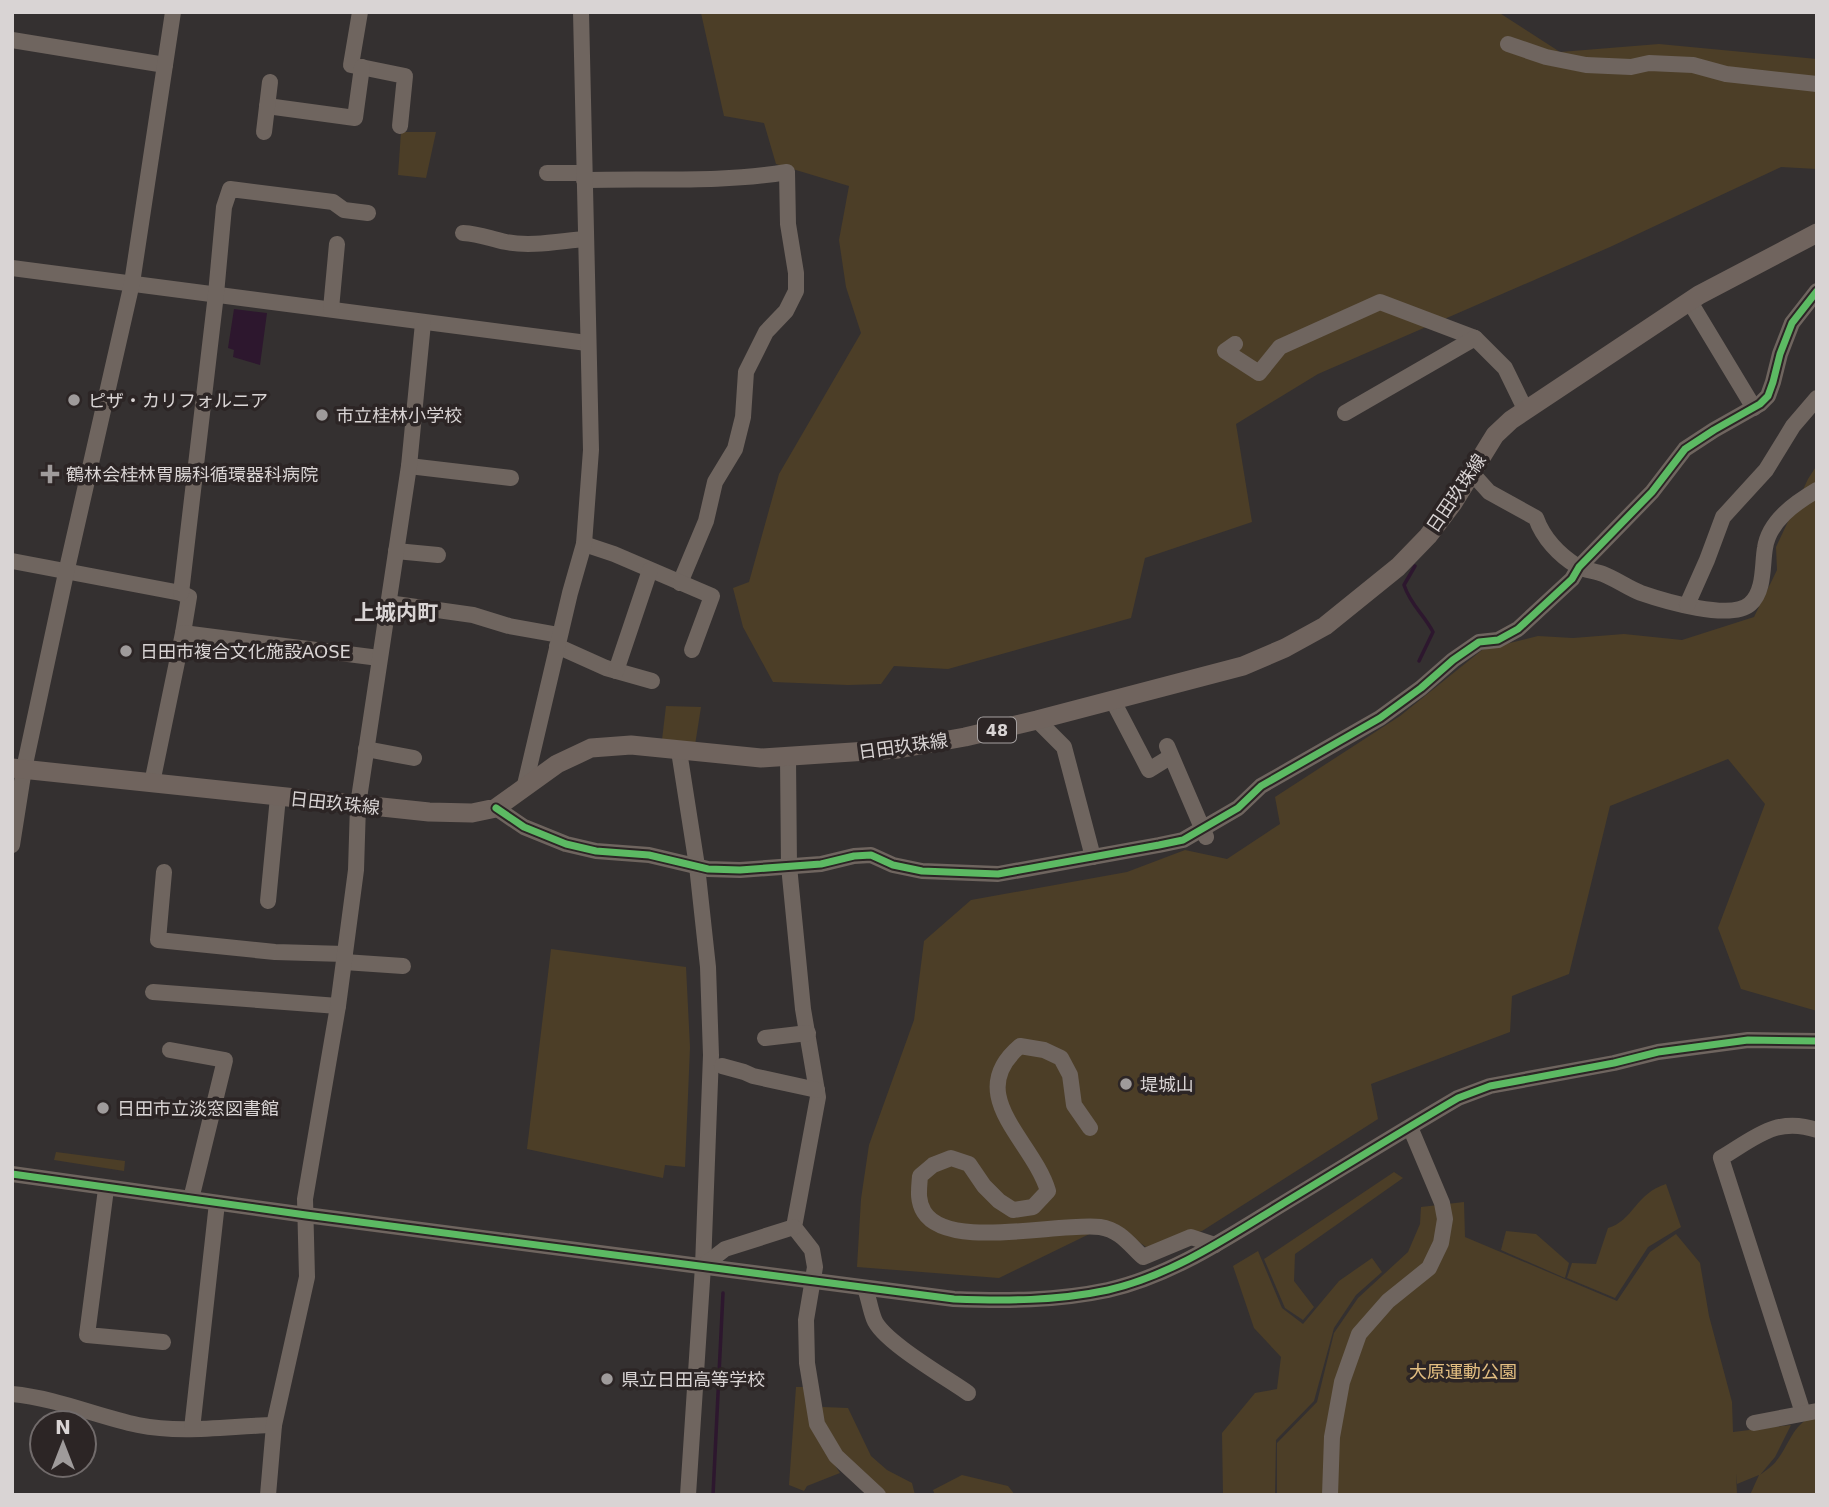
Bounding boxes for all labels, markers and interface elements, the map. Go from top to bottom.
place label: ピザ・カリフォルニア [88,390,268,411]
marker: ピザ・カリフォルニア [66,392,82,408]
place label: 市立桂林小学校 [336,405,462,426]
marker: 市立桂林小学校 [314,407,330,423]
street label: 日田玖珠線 [1422,450,1490,536]
marker: 鶴林会桂林胃腸科循環器科病院 [40,464,60,484]
place label: 鶴林会桂林胃腸科循環器科病院 [66,464,318,485]
district label: 上城内町 [354,601,438,625]
place label: 日田市複合文化施設AOSE [140,641,351,662]
marker: 日田市複合文化施設AOSE [118,643,134,659]
road number: 48 [978,718,1016,743]
street label: 日田玖珠線 [857,729,949,763]
street label: 日田玖珠線 [289,788,381,818]
place label: 堤城山 [1140,1074,1194,1095]
marker: 堤城山 [1118,1076,1134,1092]
place label: 日田市立淡窓図書館 [117,1098,279,1119]
marker: 日田市立淡窓図書館 [95,1100,111,1116]
park label: 大原運動公園 [1409,1361,1517,1382]
place label: 県立日田高等学校 [621,1369,765,1390]
marker: 県立日田高等学校 [599,1371,615,1387]
north arrow [28,1409,98,1479]
text: N [55,1416,71,1438]

